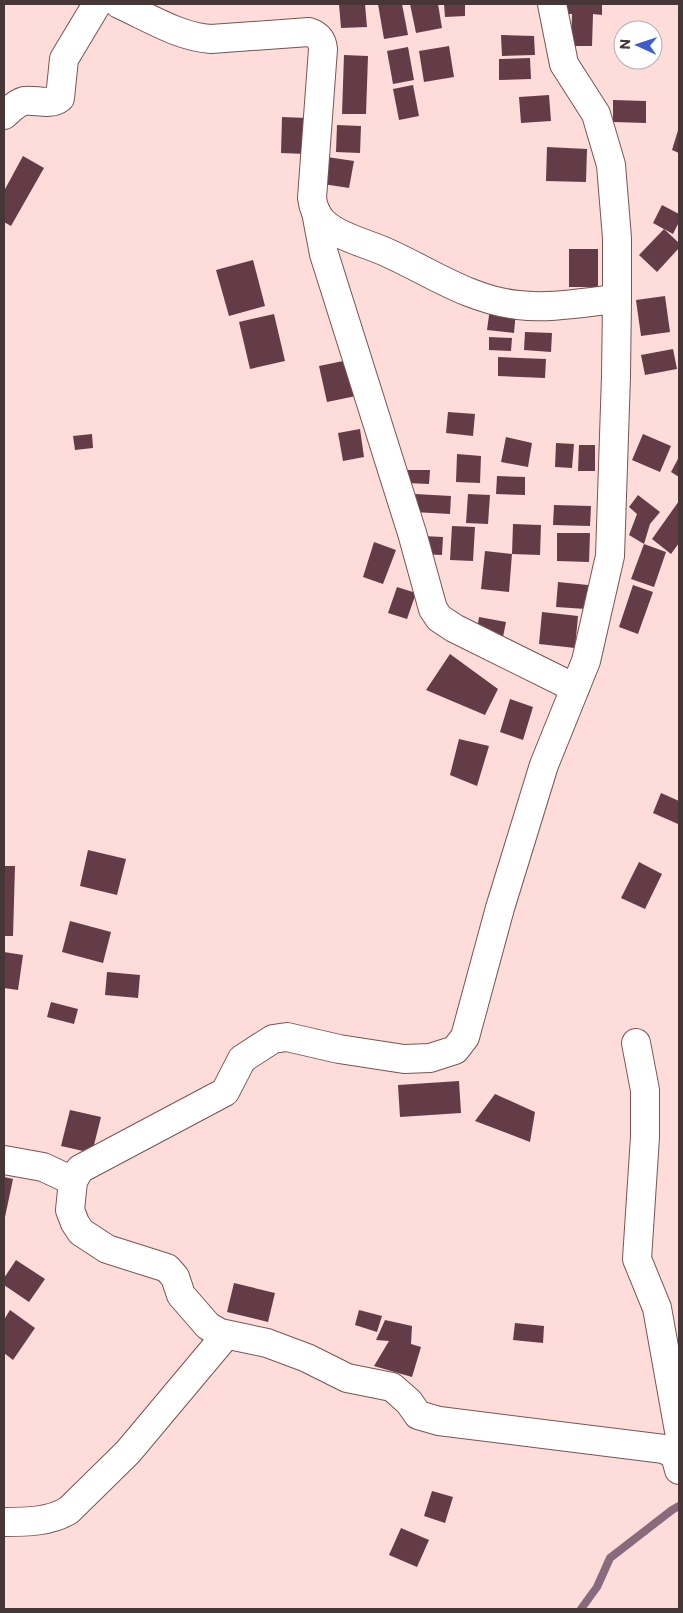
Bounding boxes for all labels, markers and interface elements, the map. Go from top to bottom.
north arrow [613,20,663,70]
text: N [616,39,633,50]

